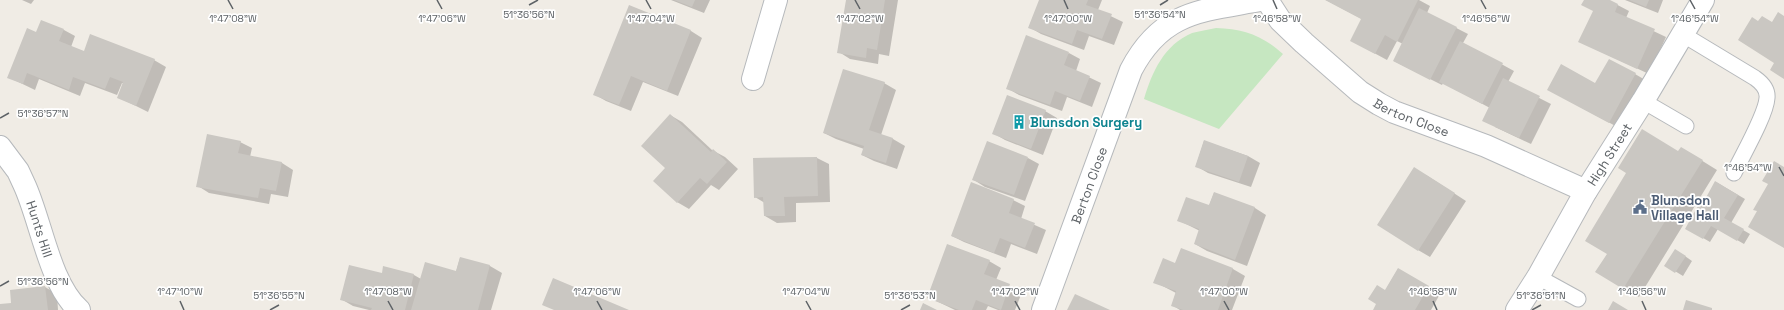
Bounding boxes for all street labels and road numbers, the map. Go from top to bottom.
street label: Berton Close [1370,94,1451,141]
street label: High Street [1583,120,1636,189]
street label: Berton Close [1067,145,1111,226]
street label: Hunts Hill [22,198,56,260]

